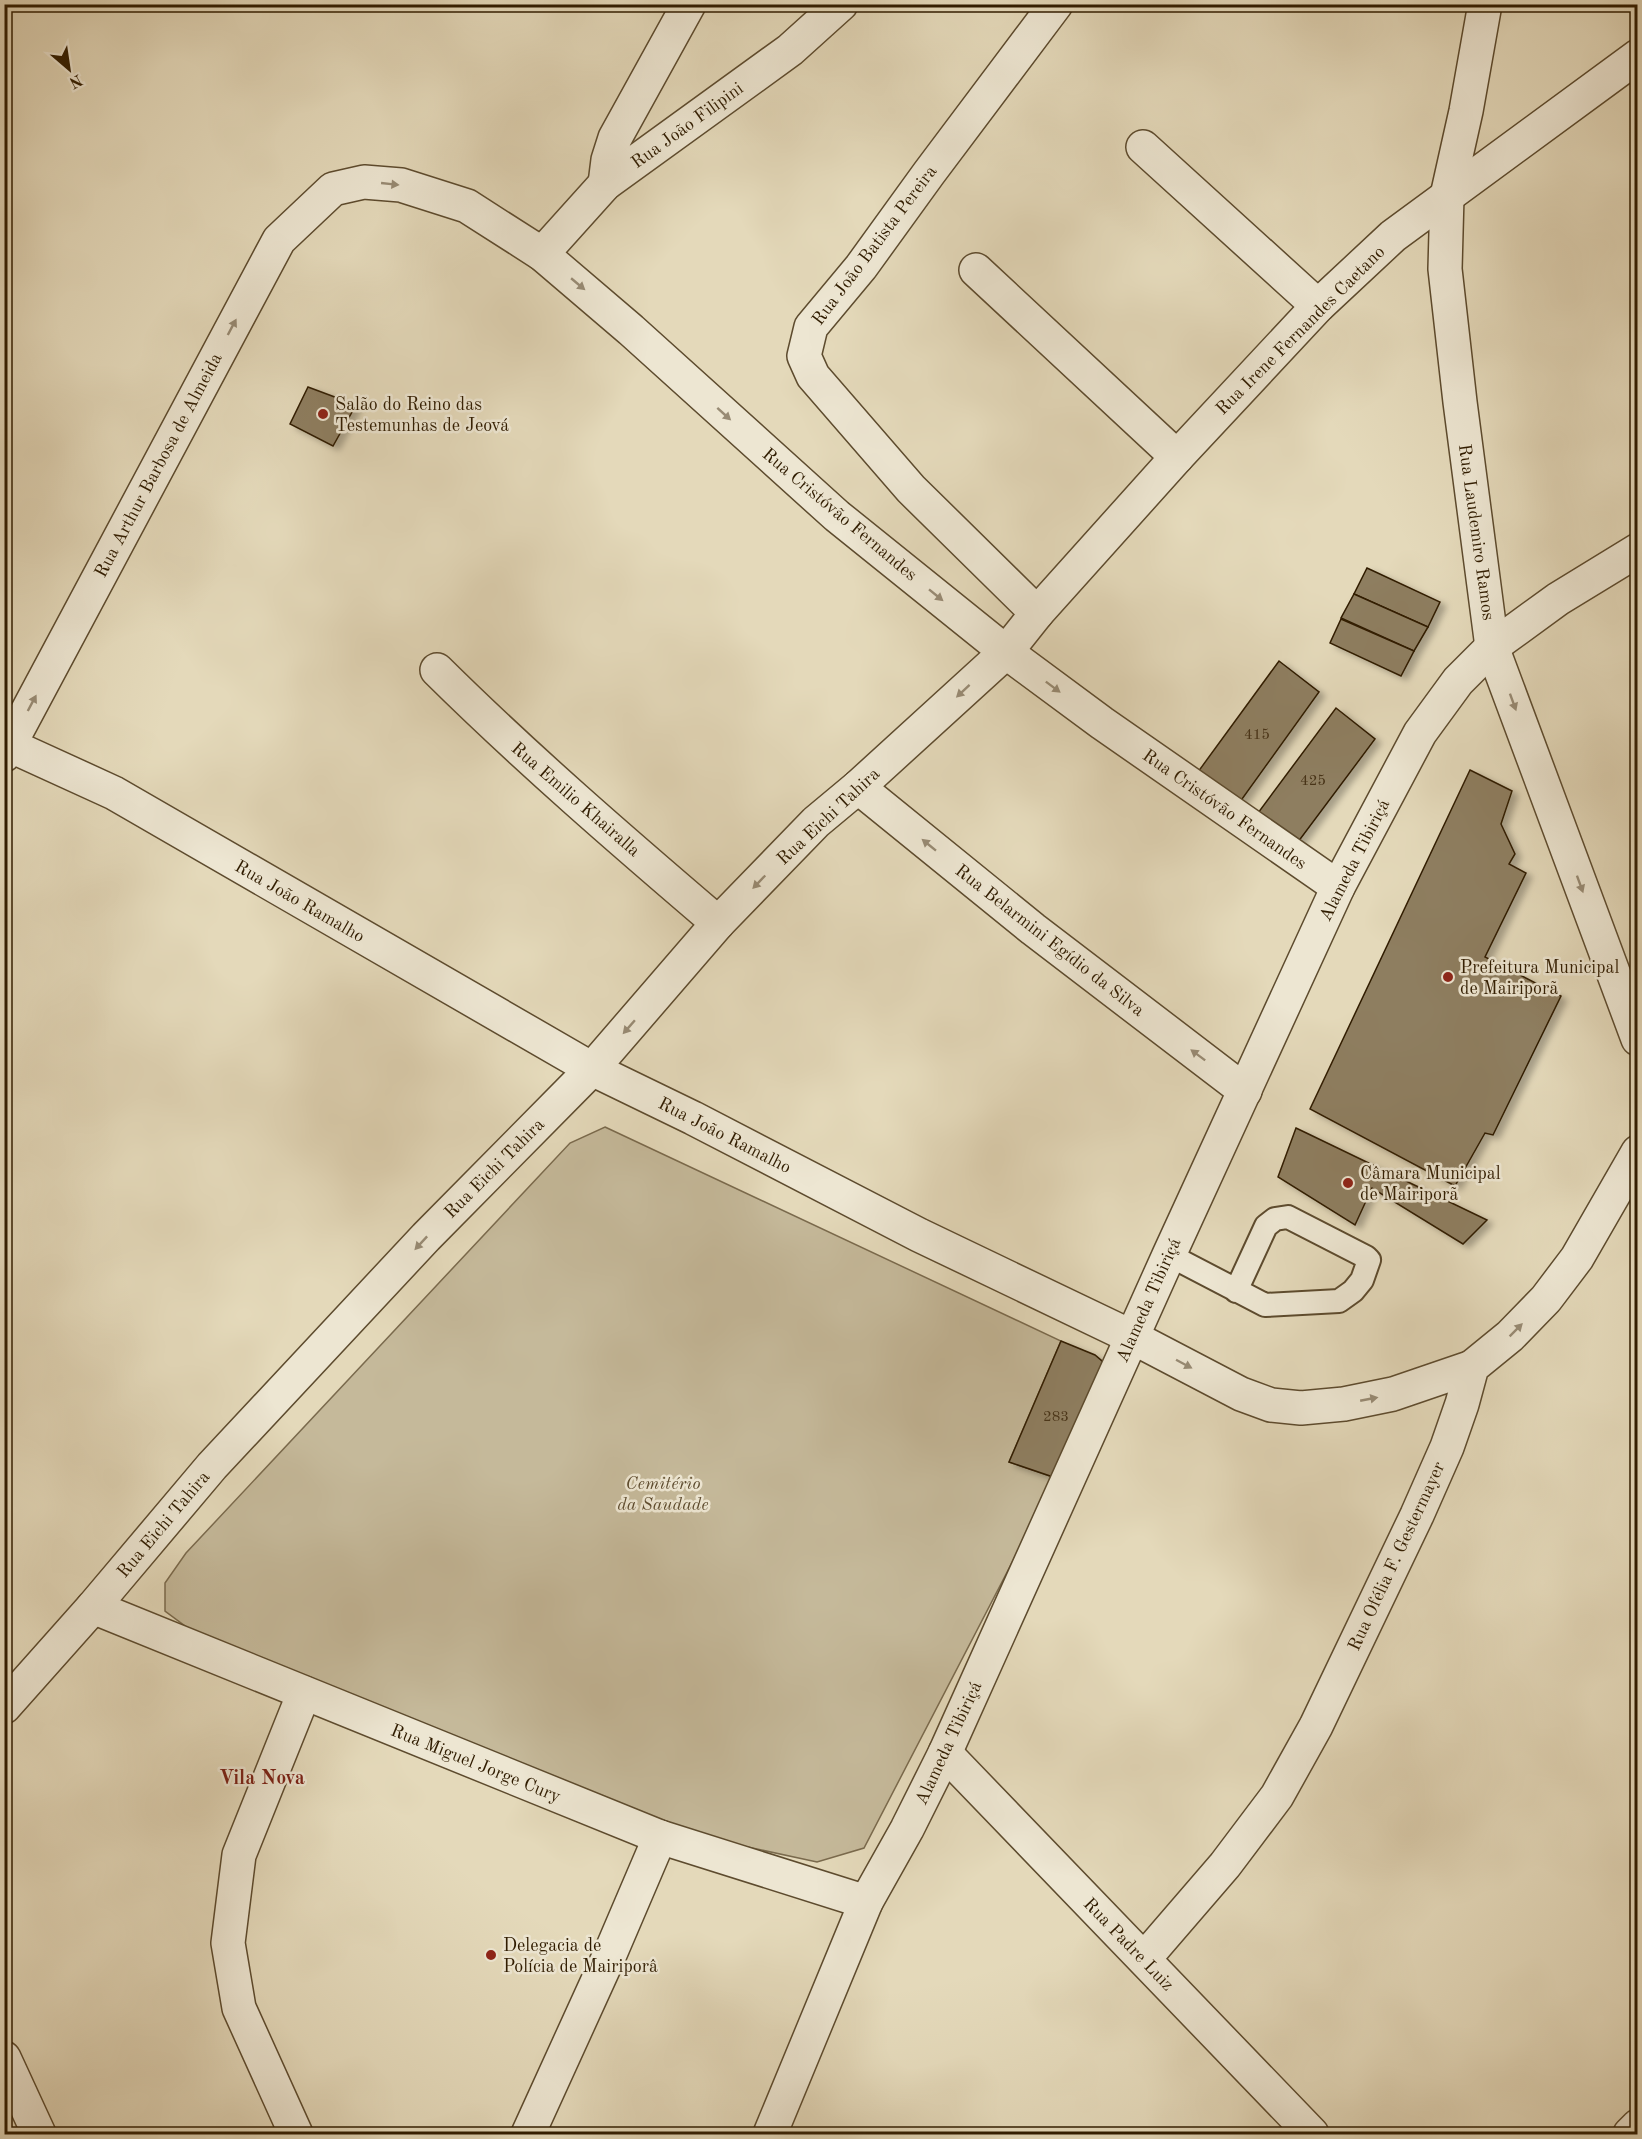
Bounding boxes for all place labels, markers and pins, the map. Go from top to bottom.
place label: Salão do Reino das Testemunhas de Jeová [335,396,509,435]
marker: Salão do Reino das Testemunhas de Jeová [316,407,330,421]
place label: Prefeitura Municipal de Mairiporã [1460,959,1619,998]
marker: Prefeitura Municipal de Mairiporã [1441,970,1455,984]
place label: Câmara Municipal de Mairiporã [1360,1165,1501,1204]
marker: Câmara Municipal de Mairiporã [1341,1176,1355,1190]
place label: Delegacia de Polícia de Mairiporâ [503,1937,658,1976]
marker: Delegacia de Polícia de Mairiporâ [484,1948,498,1962]

